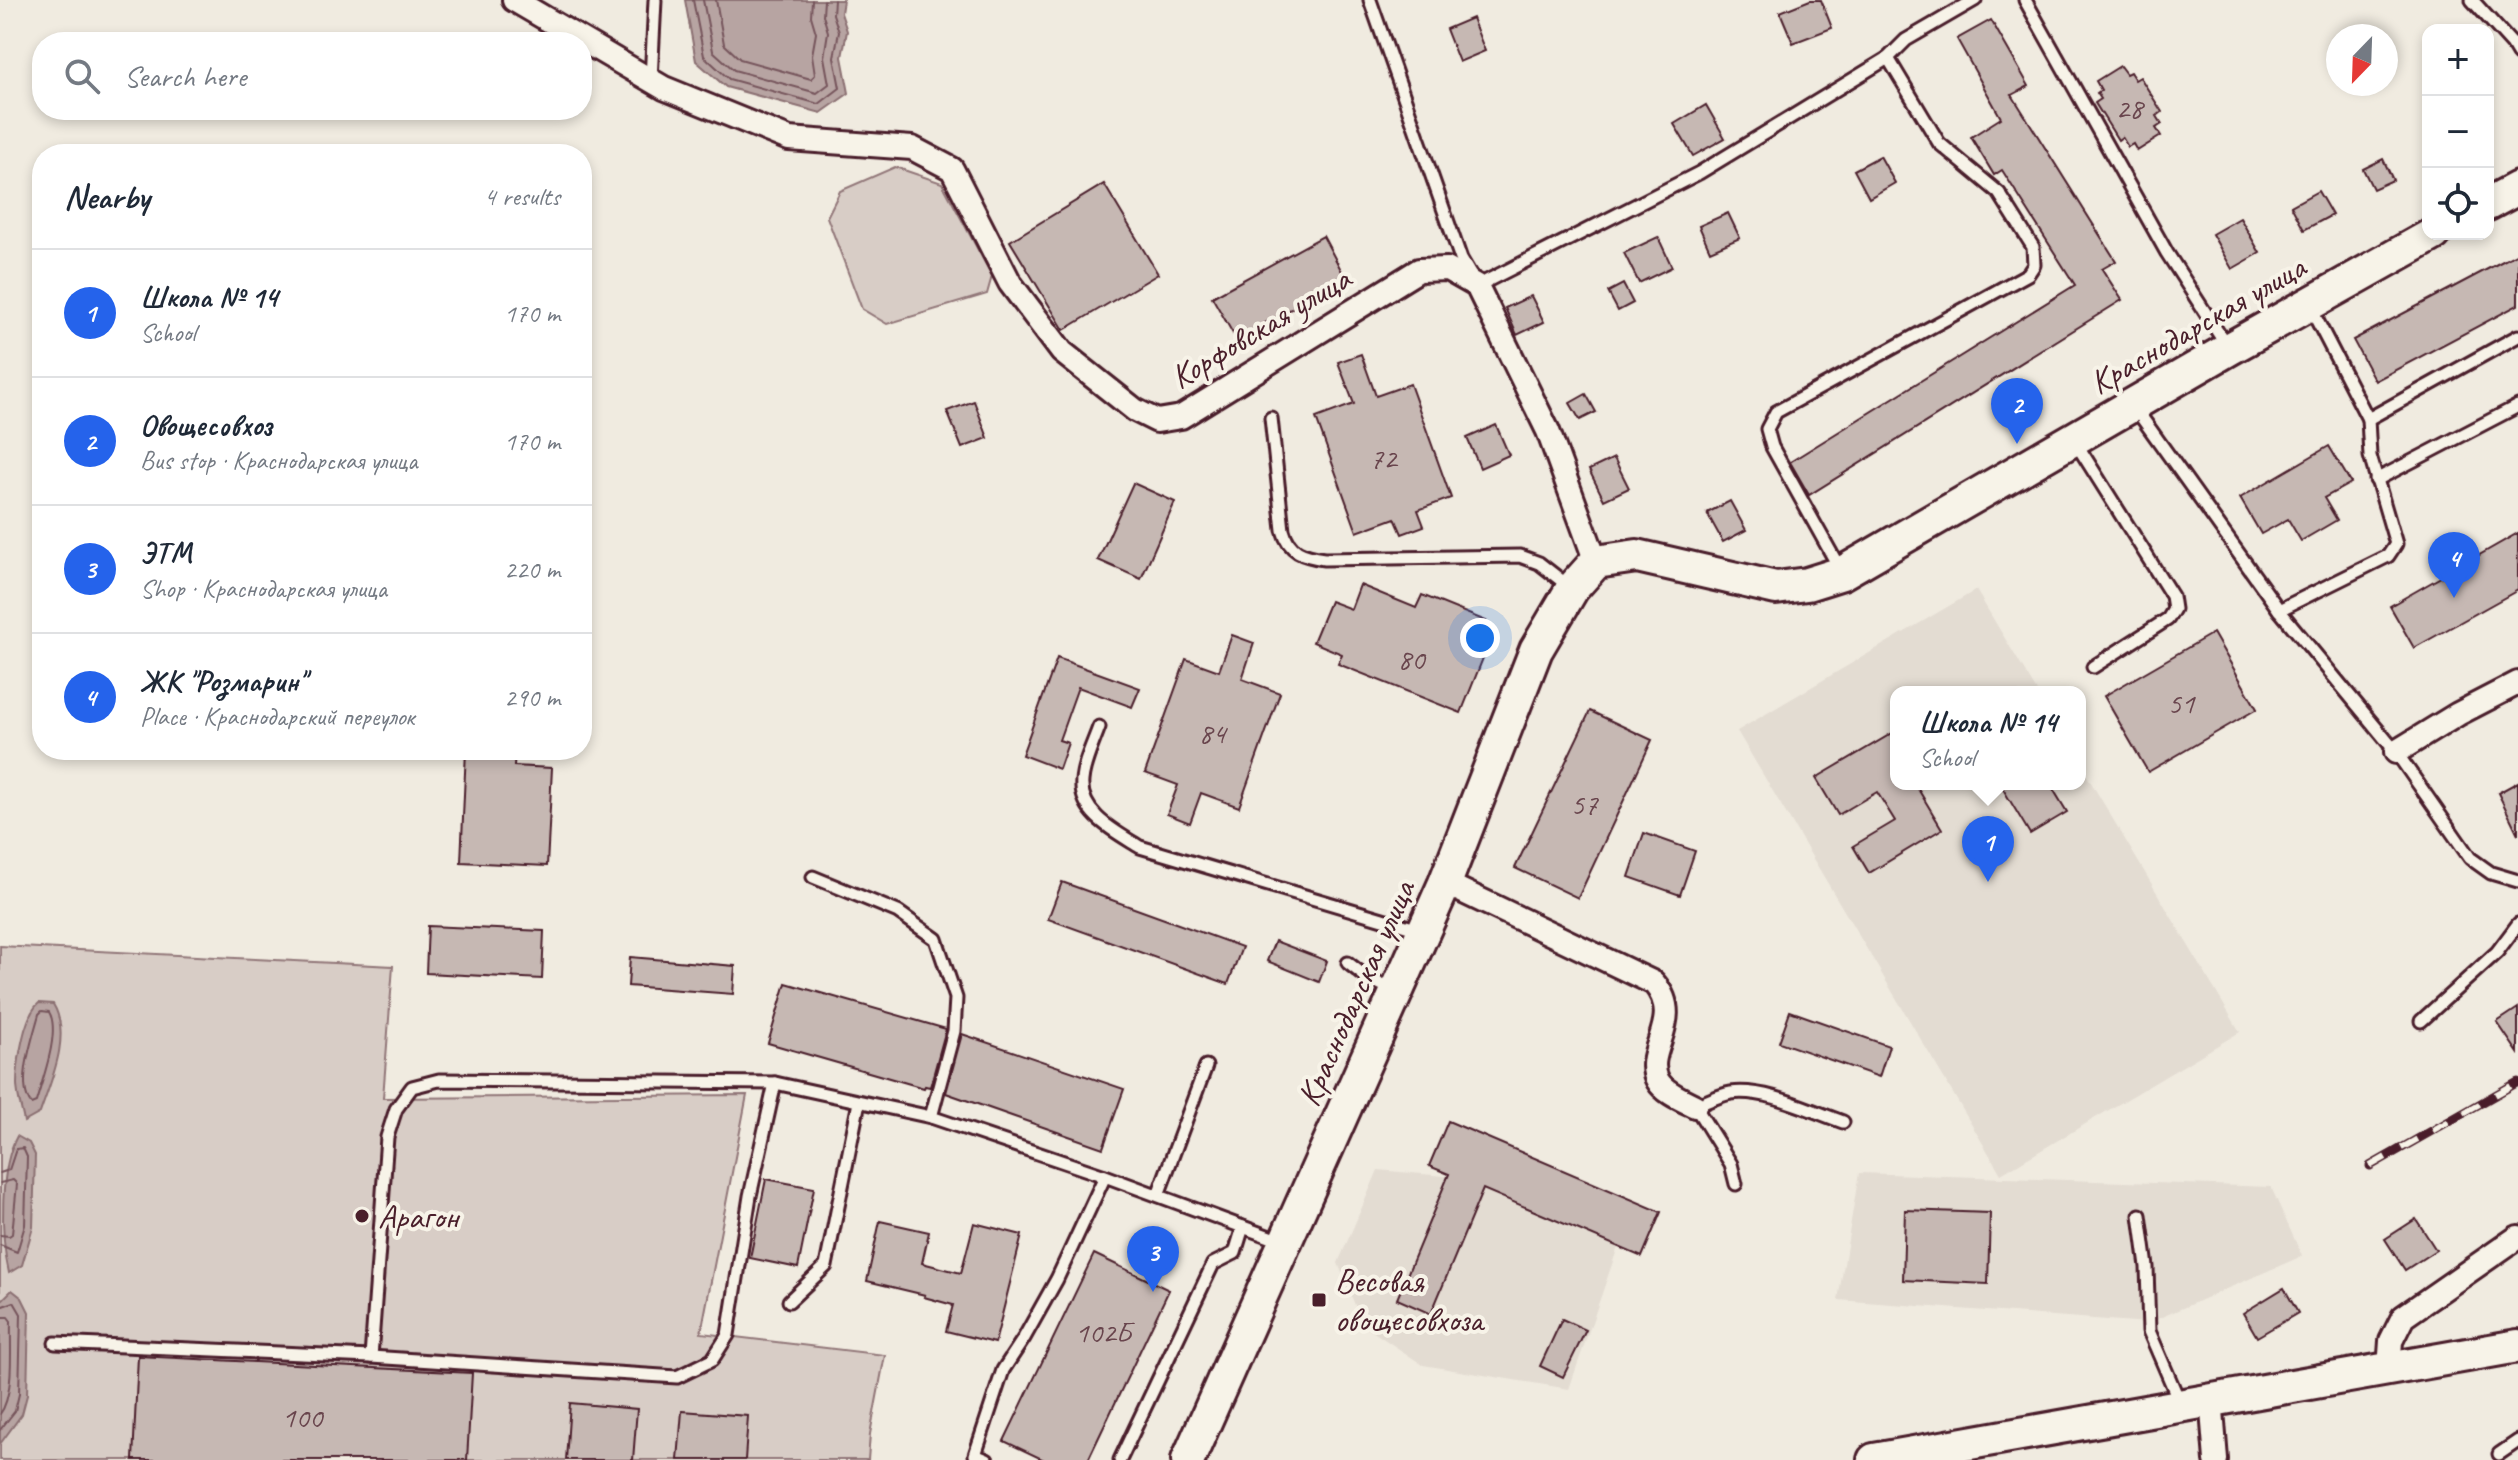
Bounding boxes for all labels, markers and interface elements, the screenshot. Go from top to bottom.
north arrow [2326,24,2398,96]
map controls [2422,24,2494,240]
button: + [2422,24,2494,96]
search box [32,32,592,120]
icon: search [60,54,104,98]
text: Search here [124,57,246,95]
house number: 28 [2116,89,2145,127]
button: − [2422,96,2494,168]
button: locate [2422,168,2494,240]
text: Nearby [64,175,150,218]
text: 4 results [484,180,560,213]
street label: Краснодарская улица [2082,244,2315,404]
street label: Корфовская улица [1162,256,1360,398]
text: Школа № 14 [140,278,278,316]
text: 1 [84,297,96,330]
text: 170 m [504,297,560,330]
text: School [140,316,196,349]
pin: 2 [1991,378,2043,444]
text: Овощесовхоз [140,406,272,444]
text: 2 [84,425,96,458]
text: 170 m [504,425,560,458]
house number: 72 [1370,439,1399,477]
text: Bus stop · Краснодарская улица [140,444,417,477]
pin: 4 [2428,532,2480,598]
text: ЭТМ [140,534,193,572]
text: 3 [84,553,96,586]
text: 220 m [504,553,560,586]
text: Shop · Краснодарская улица [140,572,387,605]
your location [1460,618,1500,658]
house number: 80 [1398,640,1427,678]
text: ЖК "Розмарин" [140,662,306,700]
text: 4 [84,681,96,714]
text: 290 m [504,681,560,714]
house number: 51 [2168,684,2196,722]
popup [1890,686,2086,790]
text: Place · Краснодарский переулок [140,700,414,733]
text: Школа № 14 [1919,703,2057,741]
house number: 84 [1199,714,1228,752]
text: School [1919,741,1975,774]
house number: 57 [1571,785,1599,823]
pin: 1 [1962,816,2014,882]
street label: Краснодарская улица [1287,872,1425,1113]
place label: Арагон [378,1195,461,1238]
marker: Арагон [353,1207,371,1225]
pin: 3 [1127,1226,1179,1292]
place label: Весовая овощесовхоза [1335,1259,1486,1341]
marker: Весовая овощесовхоза [1310,1291,1328,1309]
house number: 102Б [1075,1313,1136,1351]
house number: 100 [282,1398,325,1436]

